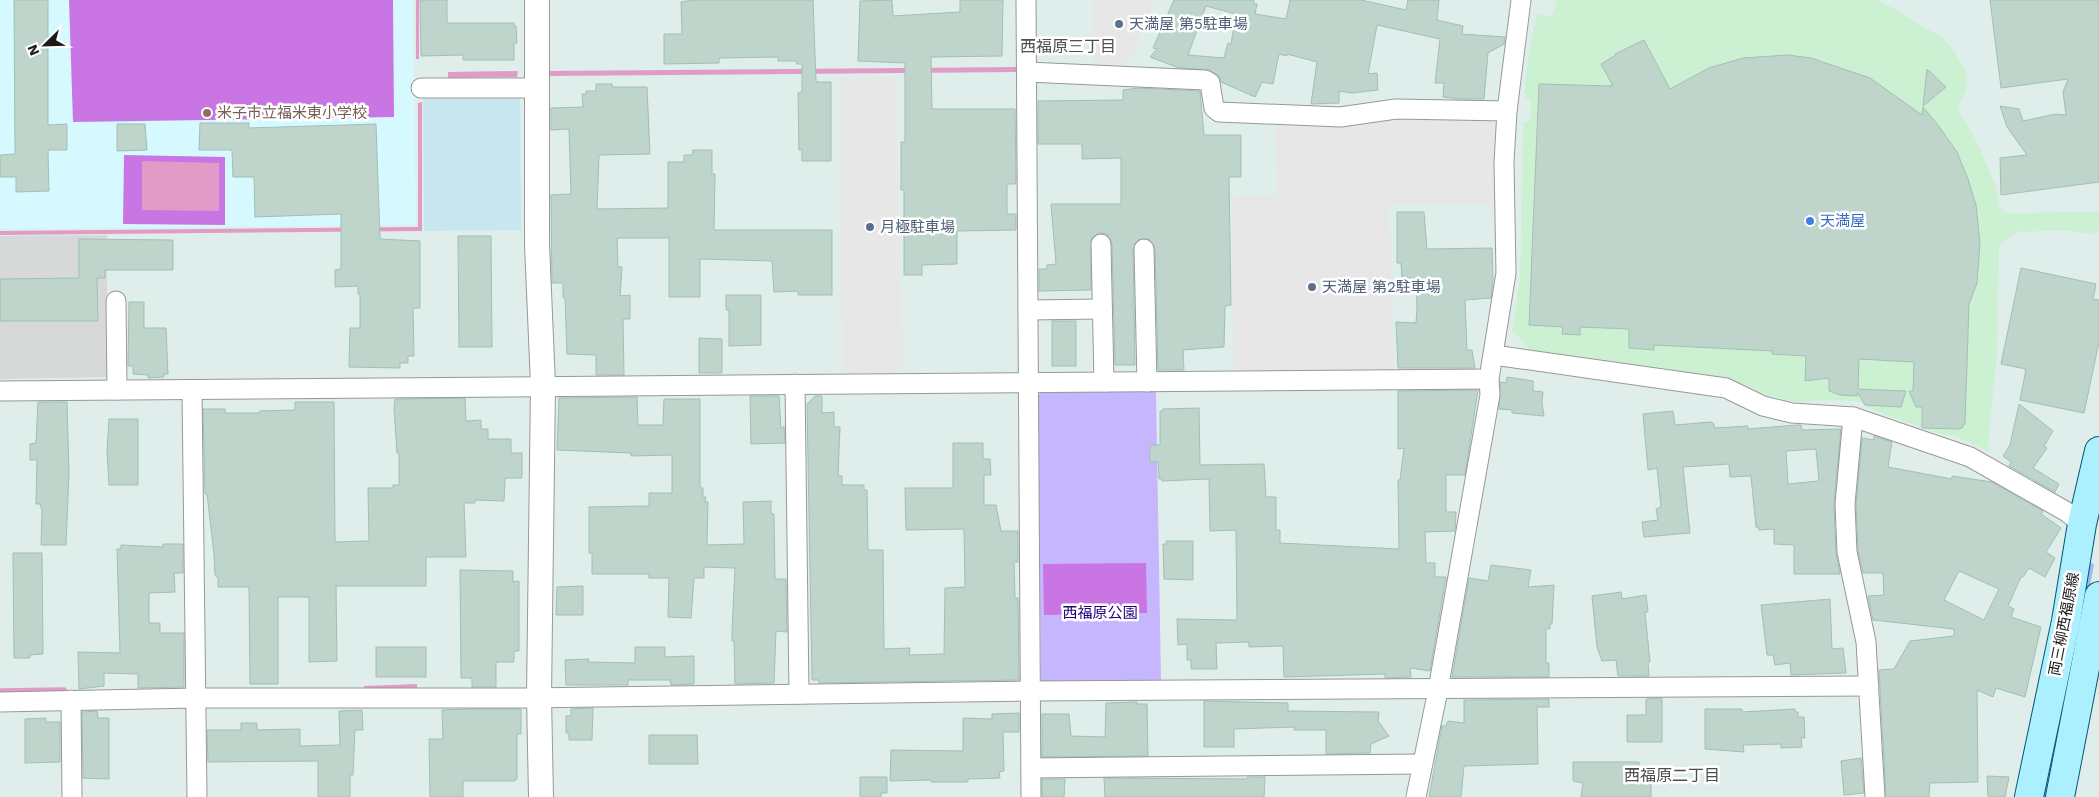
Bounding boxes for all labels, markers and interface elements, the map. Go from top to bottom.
place label: 天満屋 第5駐車場 [1129,15,1248,33]
marker: 天満屋 第5駐車場 [1113,18,1125,30]
north arrow [20,20,70,70]
district label: 西福原三丁目 [1020,37,1116,56]
text: N [24,42,42,58]
place label: 米子市立福米東小学校 [217,104,367,122]
marker: 米子市立福米東小学校 [201,107,213,119]
place label: 天満屋 [1820,212,1865,230]
marker: 天満屋 [1804,215,1816,227]
place label: 月極駐車場 [880,218,955,236]
marker: 月極駐車場 [864,221,876,233]
place label: 天満屋 第2駐車場 [1322,278,1441,296]
marker: 天満屋 第2駐車場 [1306,281,1318,293]
street label: 両三柳西福原線 [2045,571,2083,677]
park label: 西福原公園 [1062,604,1138,622]
district label: 西福原二丁目 [1624,766,1720,785]

